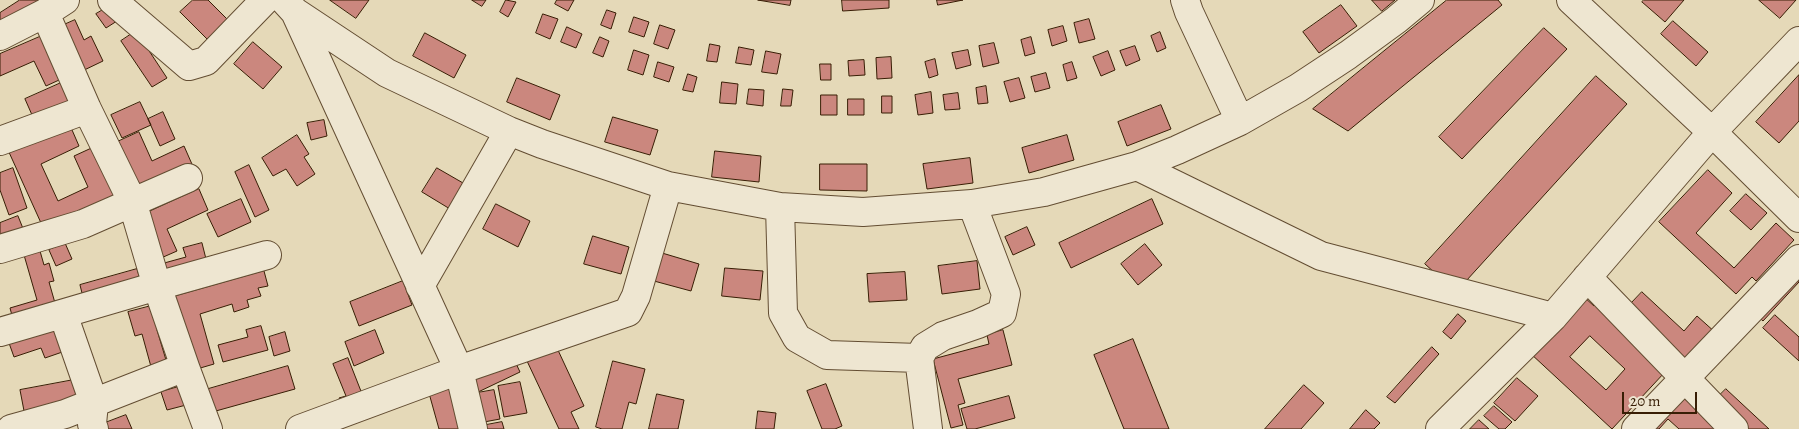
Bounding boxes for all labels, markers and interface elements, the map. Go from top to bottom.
scale bar [1624,382,1699,414]
text: 20 m [1630,391,1661,411]

